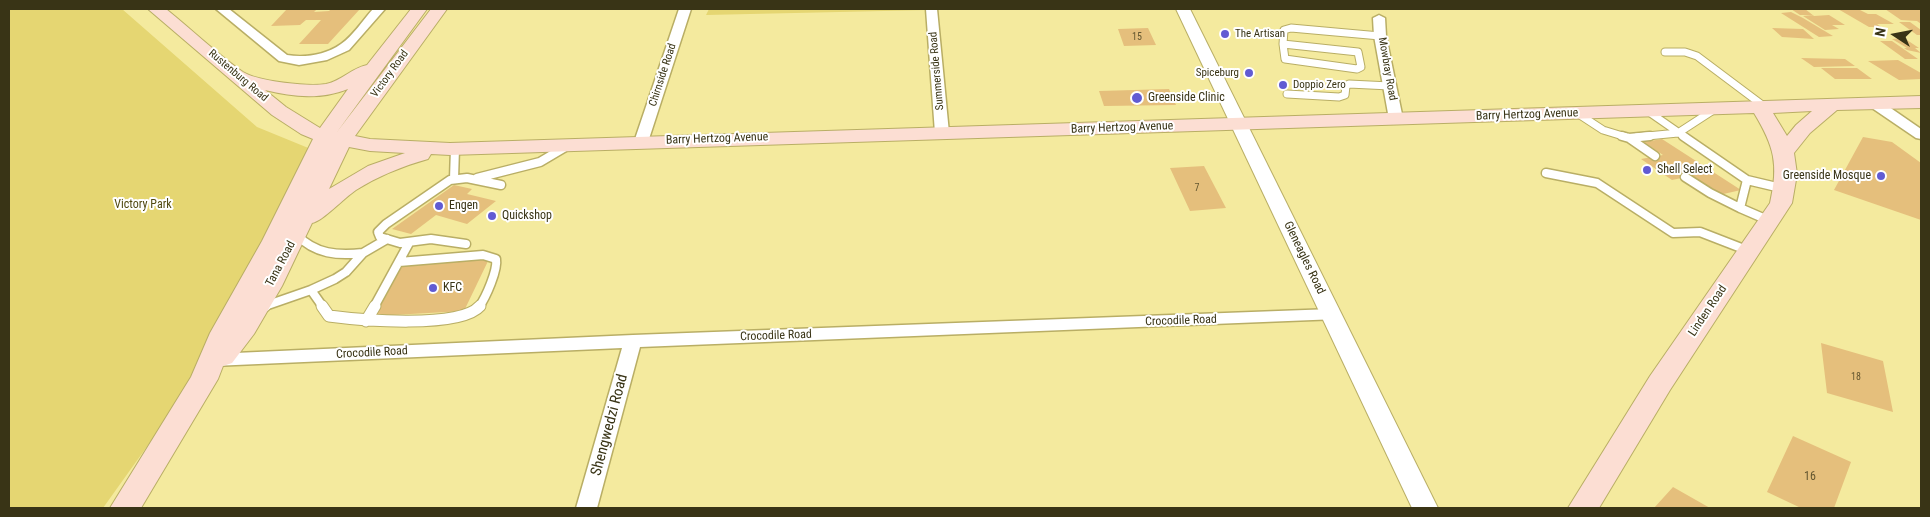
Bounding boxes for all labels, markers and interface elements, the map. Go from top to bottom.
north arrow [1870,10,1920,60]
text: N [1872,26,1889,38]
place label: The Artisan [1235,27,1285,41]
marker: The Artisan [1219,28,1231,40]
street label: Summerside Road [927,31,947,111]
house number: 15 [1132,31,1142,43]
street label: Mowbray Road [1375,36,1399,102]
street label: Chirnside Road [647,42,679,108]
street label: Rustenburg Road [205,47,271,105]
street label: Victory Road [368,48,412,100]
place label: Spiceburg [1196,66,1239,80]
marker: Spiceburg [1243,67,1255,79]
place label: Doppio Zero [1293,78,1346,92]
marker: Doppio Zero [1277,79,1289,91]
marker: Greenside Clinic [1130,91,1144,105]
place label: Greenside Clinic [1148,91,1225,105]
street label: Barry Hertzog Avenue [1476,106,1578,124]
street label: Barry Hertzog Avenue [1071,119,1173,137]
street label: Barry Hertzog Avenue [666,130,768,148]
place label: Shell Select [1657,163,1712,177]
marker: Shell Select [1641,164,1653,176]
place label: Greenside Mosque [1783,169,1871,183]
marker: Greenside Mosque [1875,170,1887,182]
house number: 7 [1195,182,1199,194]
park label: Victory Park [114,198,172,212]
place label: Engen [449,199,478,213]
marker: Engen [433,200,445,212]
place label: Quickshop [502,209,552,223]
marker: Quickshop [486,210,498,222]
street label: Gleneagles Road [1280,219,1328,297]
street label: Tana Road [263,239,299,289]
place label: KFC [443,281,462,295]
marker: KFC [427,282,439,294]
street label: Linden Road [1686,283,1730,339]
street label: Crocodile Road [1145,313,1217,329]
street label: Crocodile Road [740,328,812,344]
street label: Crocodile Road [336,344,408,362]
house number: 18 [1851,371,1861,383]
street label: Shengwedzi Road [588,372,632,478]
house number: 16 [1804,470,1816,484]

